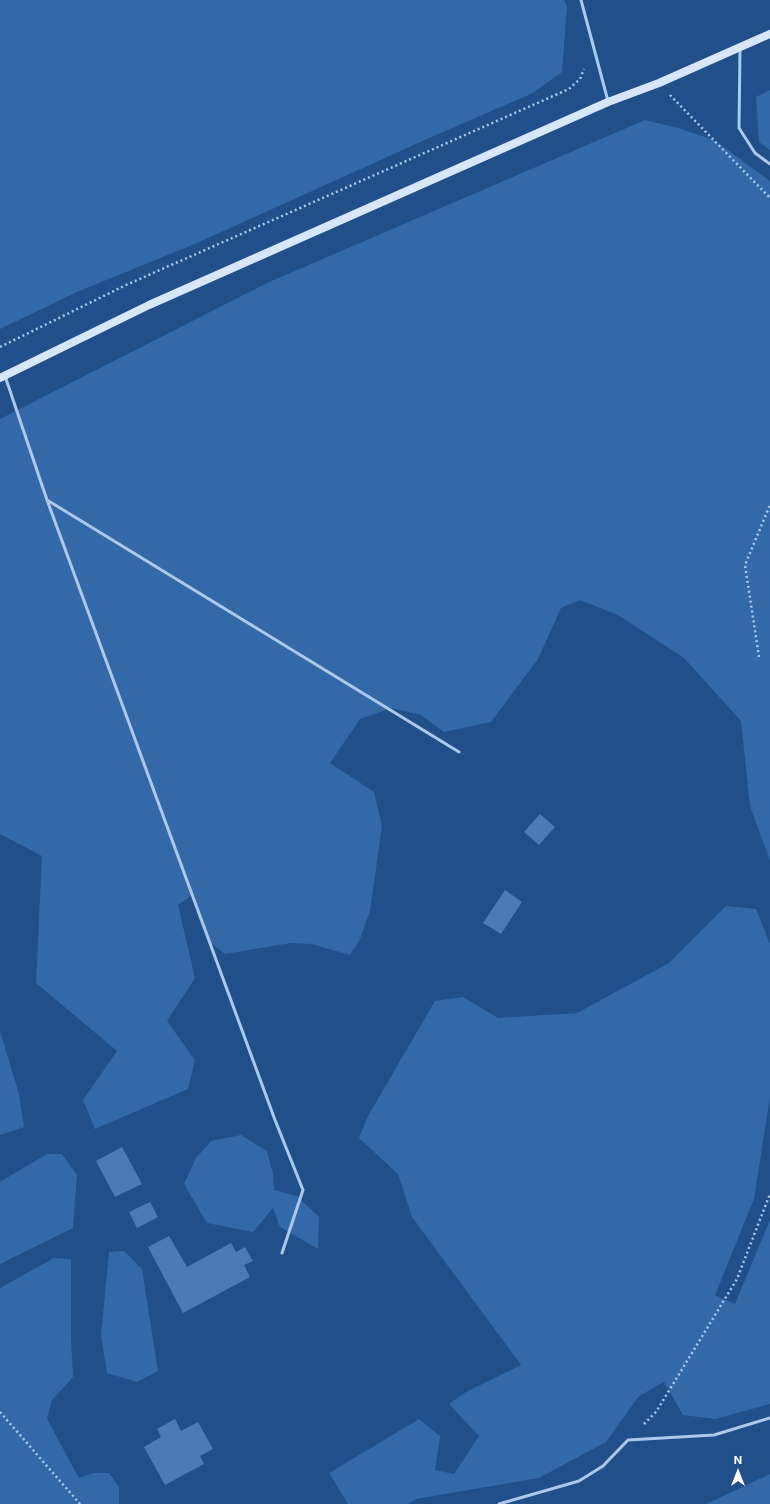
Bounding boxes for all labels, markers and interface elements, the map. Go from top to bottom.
north arrow [718,1452,758,1492]
text: N [734,1453,742,1467]

